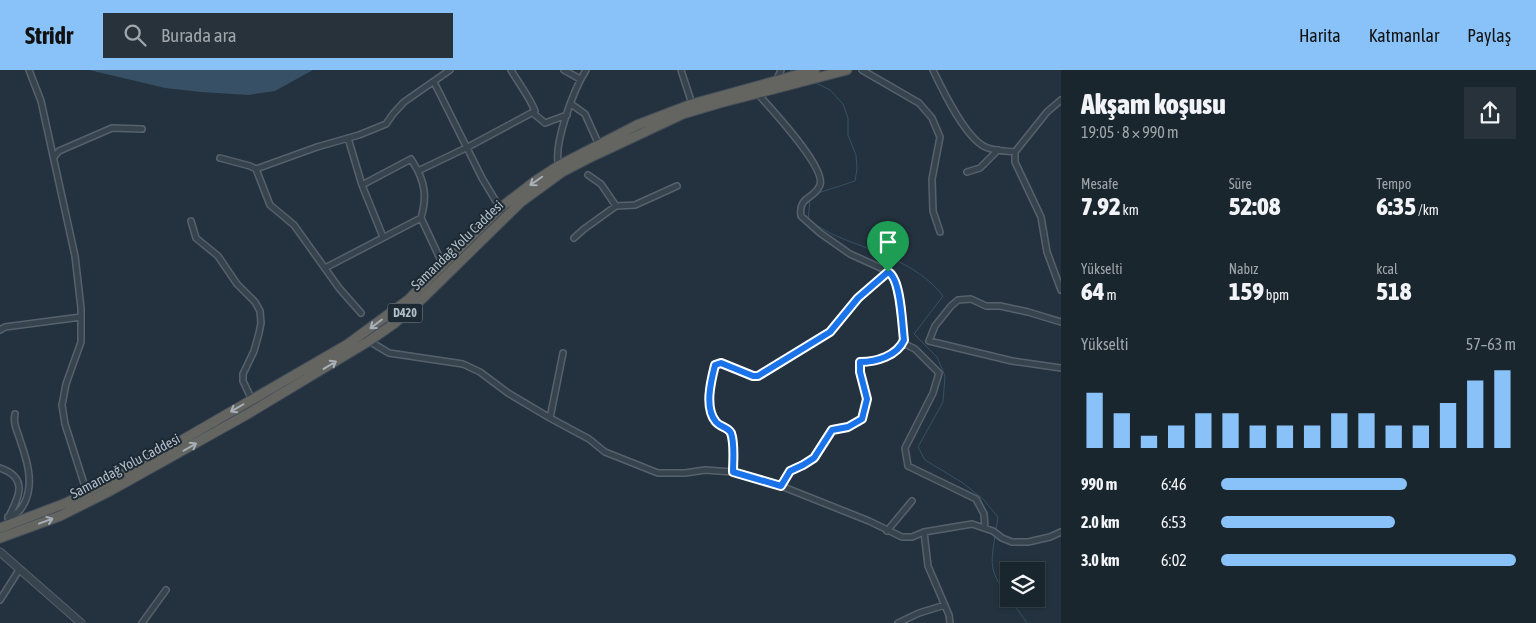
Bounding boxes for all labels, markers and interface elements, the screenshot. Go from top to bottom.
search box [103,13,453,58]
icon: search [121,21,149,49]
text: Stridr [25,22,73,49]
text: Burada ara [161,24,237,46]
text: Harita [1299,25,1341,46]
text: Katmanlar [1369,25,1439,46]
text: Paylaş [1467,25,1511,46]
button: share [1464,87,1516,139]
text: Akşam koşusu [1081,88,1226,120]
text: 19:05 · 8 × 990 m [1081,123,1179,141]
one-way arrow [529,176,543,186]
text: Mesafe [1081,176,1118,192]
text: Süre [1229,176,1252,192]
text: Tempo [1376,176,1411,192]
text: 7.92 [1081,192,1121,220]
text: 52:08 [1229,192,1281,220]
text: 6:35 [1376,192,1416,220]
street label: Samandağ Yolu Caddesi [408,197,506,293]
text: km [1121,202,1139,218]
text: /km [1416,202,1439,218]
pin [867,221,909,272]
icon: arrive [874,228,902,256]
text: Yükselti [1081,261,1122,277]
text: Nabız [1229,261,1258,277]
text: kcal [1376,261,1398,277]
text: 64 [1081,277,1105,305]
text: 159 [1229,277,1264,305]
text: 518 [1376,277,1412,305]
text: m [1105,287,1117,303]
text: bpm [1264,287,1289,303]
road number: D420 [388,304,422,322]
one-way arrow [369,319,383,329]
text: Yükselti [1081,335,1128,353]
text: 57–63 m [1466,335,1516,353]
one-way arrow [323,359,337,369]
one-way arrow [230,404,245,414]
street label: Samandağ Yolu Caddesi [67,430,183,502]
one-way arrow [183,442,197,452]
text: 990 m [1081,475,1117,493]
text: 6:46 [1161,475,1186,493]
text: 2.0 km [1081,513,1120,531]
text: 6:53 [1161,513,1186,531]
one-way arrow [38,516,53,525]
text: 3.0 km [1081,551,1120,569]
text: 6:02 [1161,551,1187,569]
map controls [1000,562,1045,607]
button: layers [1000,562,1045,607]

